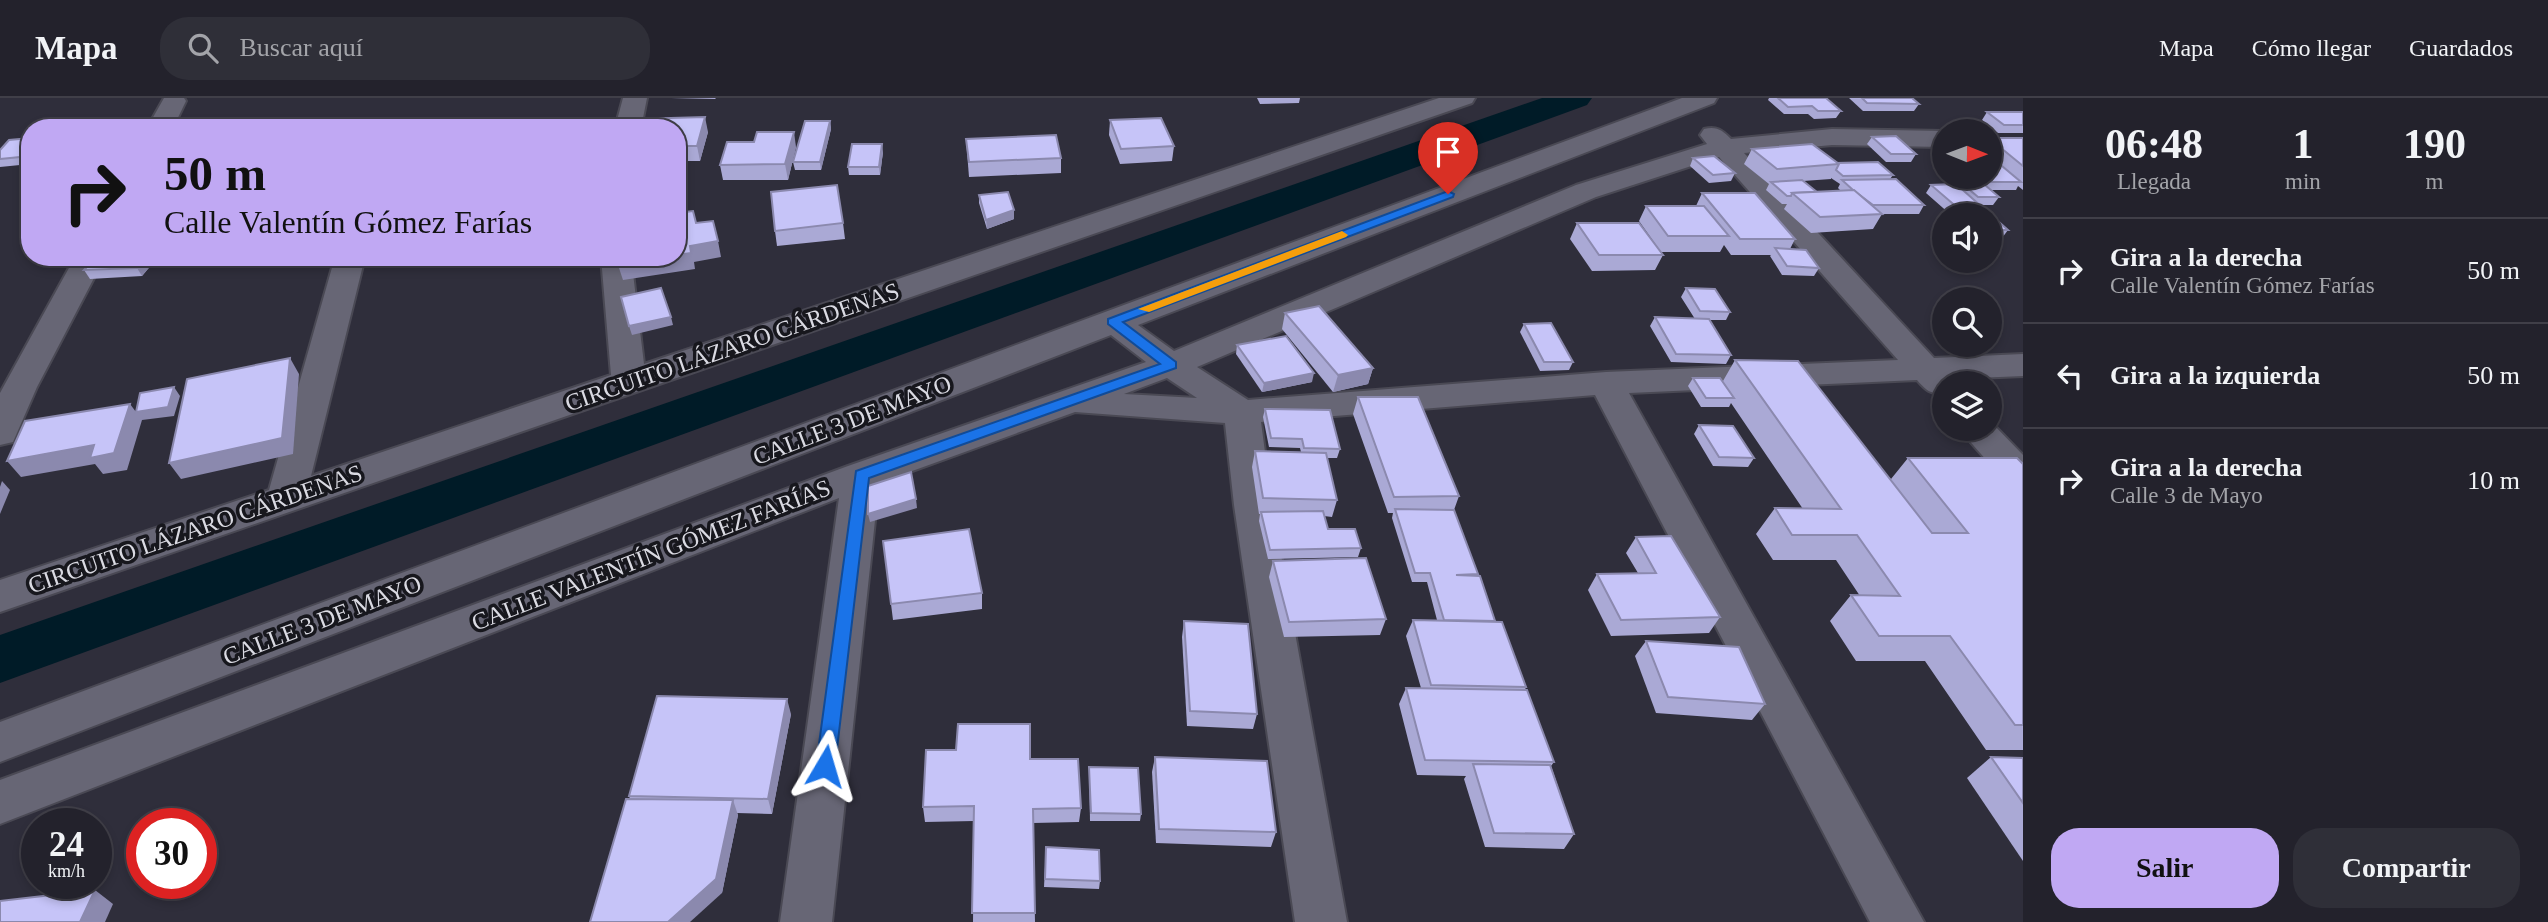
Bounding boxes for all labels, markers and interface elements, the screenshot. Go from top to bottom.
search box [160,17,650,80]
icon: search [184,29,222,67]
text: Mapa [35,30,118,66]
text: Buscar aquí [240,33,363,62]
text: Mapa [2159,35,2214,61]
text: Cómo llegar [2252,35,2371,61]
text: Guardados [2409,35,2513,61]
north arrow [1932,119,2002,189]
map controls [1932,119,2002,441]
text: 06:48 [2105,121,2203,167]
text: 1 [2292,121,2313,167]
text: 190 [2403,121,2466,167]
pin [1418,122,1478,194]
icon: arrive [1429,133,1467,171]
text: 50 m [164,146,266,201]
icon: right [49,147,140,238]
text: Llegada [2117,169,2191,194]
text: min [2285,169,2321,194]
text: m [2425,169,2443,194]
button: sound [1932,203,2002,273]
text: Calle Valentín Gómez Farías [164,204,532,240]
text: Gira a la derecha [2110,243,2302,272]
icon: right [2051,252,2089,290]
text: 50 m [2467,256,2520,285]
text: Calle Valentín Gómez Farías [2110,273,2375,298]
street label: CIRCUITO LÁZARO CÁRDENAS [562,277,902,417]
button: search [1932,287,2002,357]
icon: left [2051,357,2089,395]
text: Gira a la izquierda [2110,361,2320,390]
text: 50 m [2467,361,2520,390]
street label: CALLE 3 DE MAYO [749,370,955,470]
button: layers [1932,371,2002,441]
text: Gira a la derecha [2110,453,2302,482]
street label: CIRCUITO LÁZARO CÁRDENAS [25,459,365,599]
icon: right [2051,462,2089,500]
text: 10 m [2467,466,2520,495]
street label: CALLE VALENTÍN GÓMEZ FARÍAS [468,474,834,636]
text: Calle 3 de Mayo [2110,483,2263,508]
street label: CALLE 3 DE MAYO [219,570,425,670]
position arrow [788,729,862,803]
speed limit sign: 30 [126,808,217,899]
text: 24 [49,825,84,864]
button: Salir [2051,828,2279,908]
button: Compartir [2293,828,2520,908]
text: km/h [48,861,85,881]

